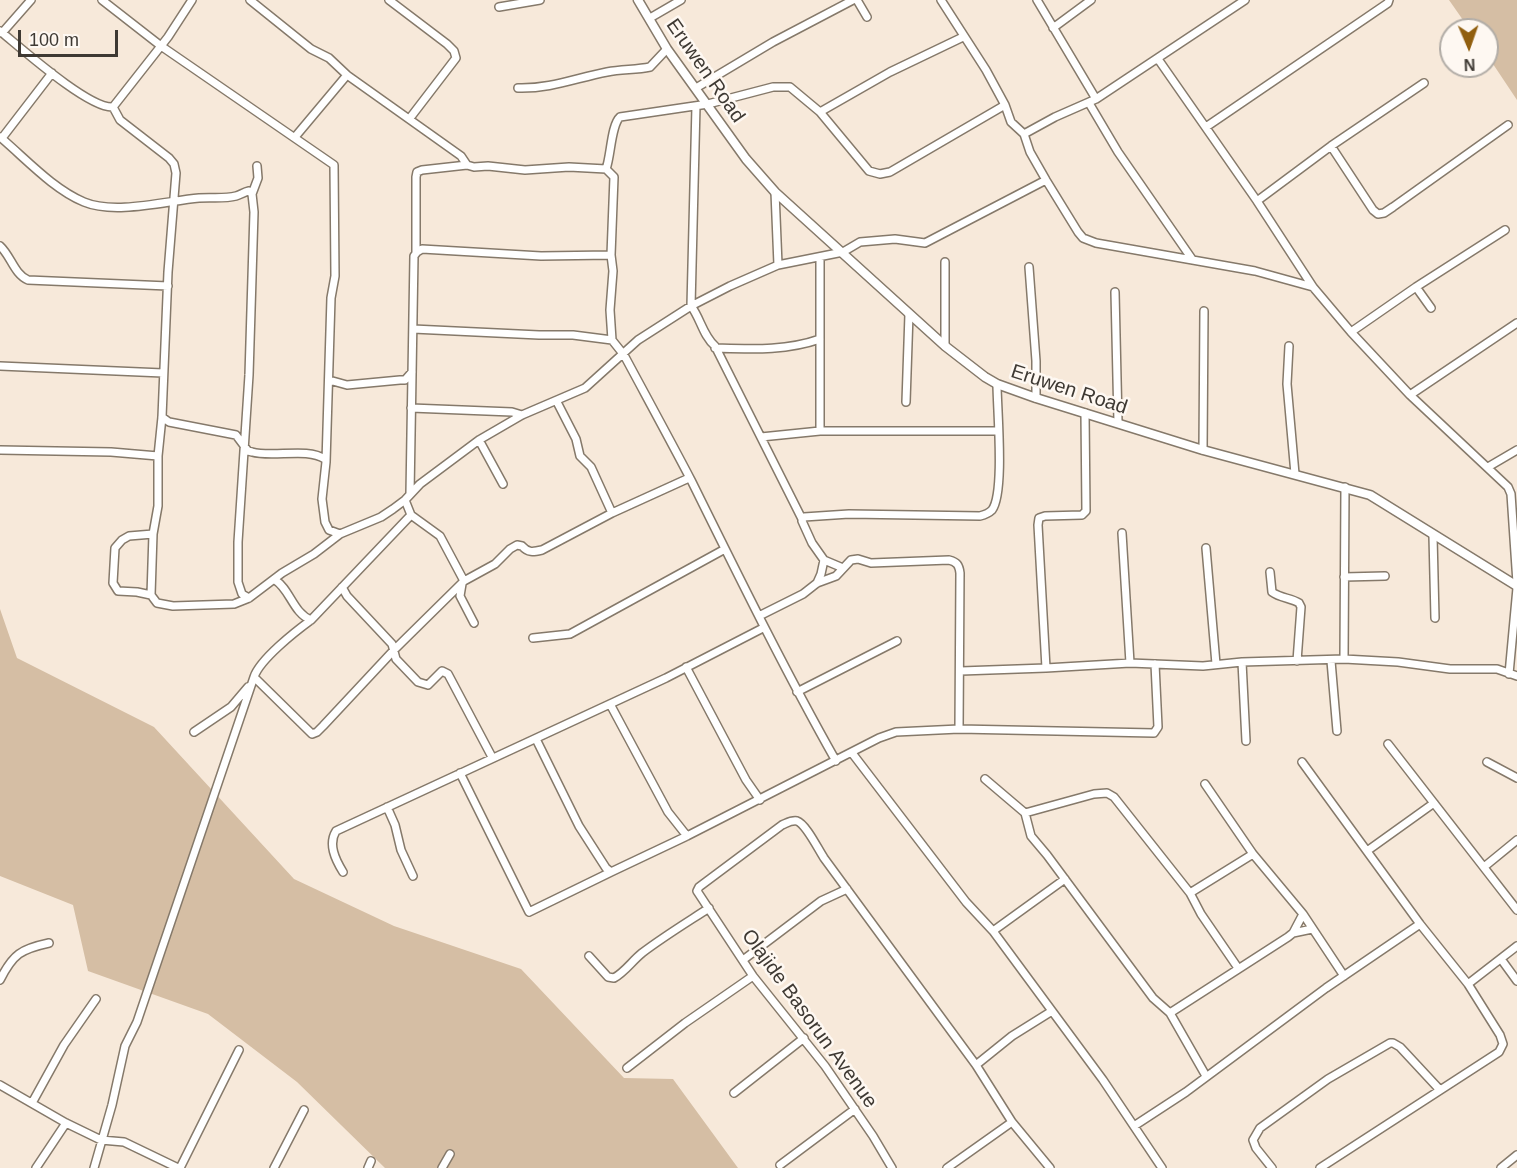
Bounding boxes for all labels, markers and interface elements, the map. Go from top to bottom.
street label: Eruwen Road [660,14,750,128]
scale bar [21,18,122,56]
north arrow [1439,18,1499,78]
text: 100 m [29,30,79,50]
text: N [1464,56,1476,73]
street label: Eruwen Road [1008,360,1130,420]
street label: Olajide Basorun Avenue [736,925,882,1113]

